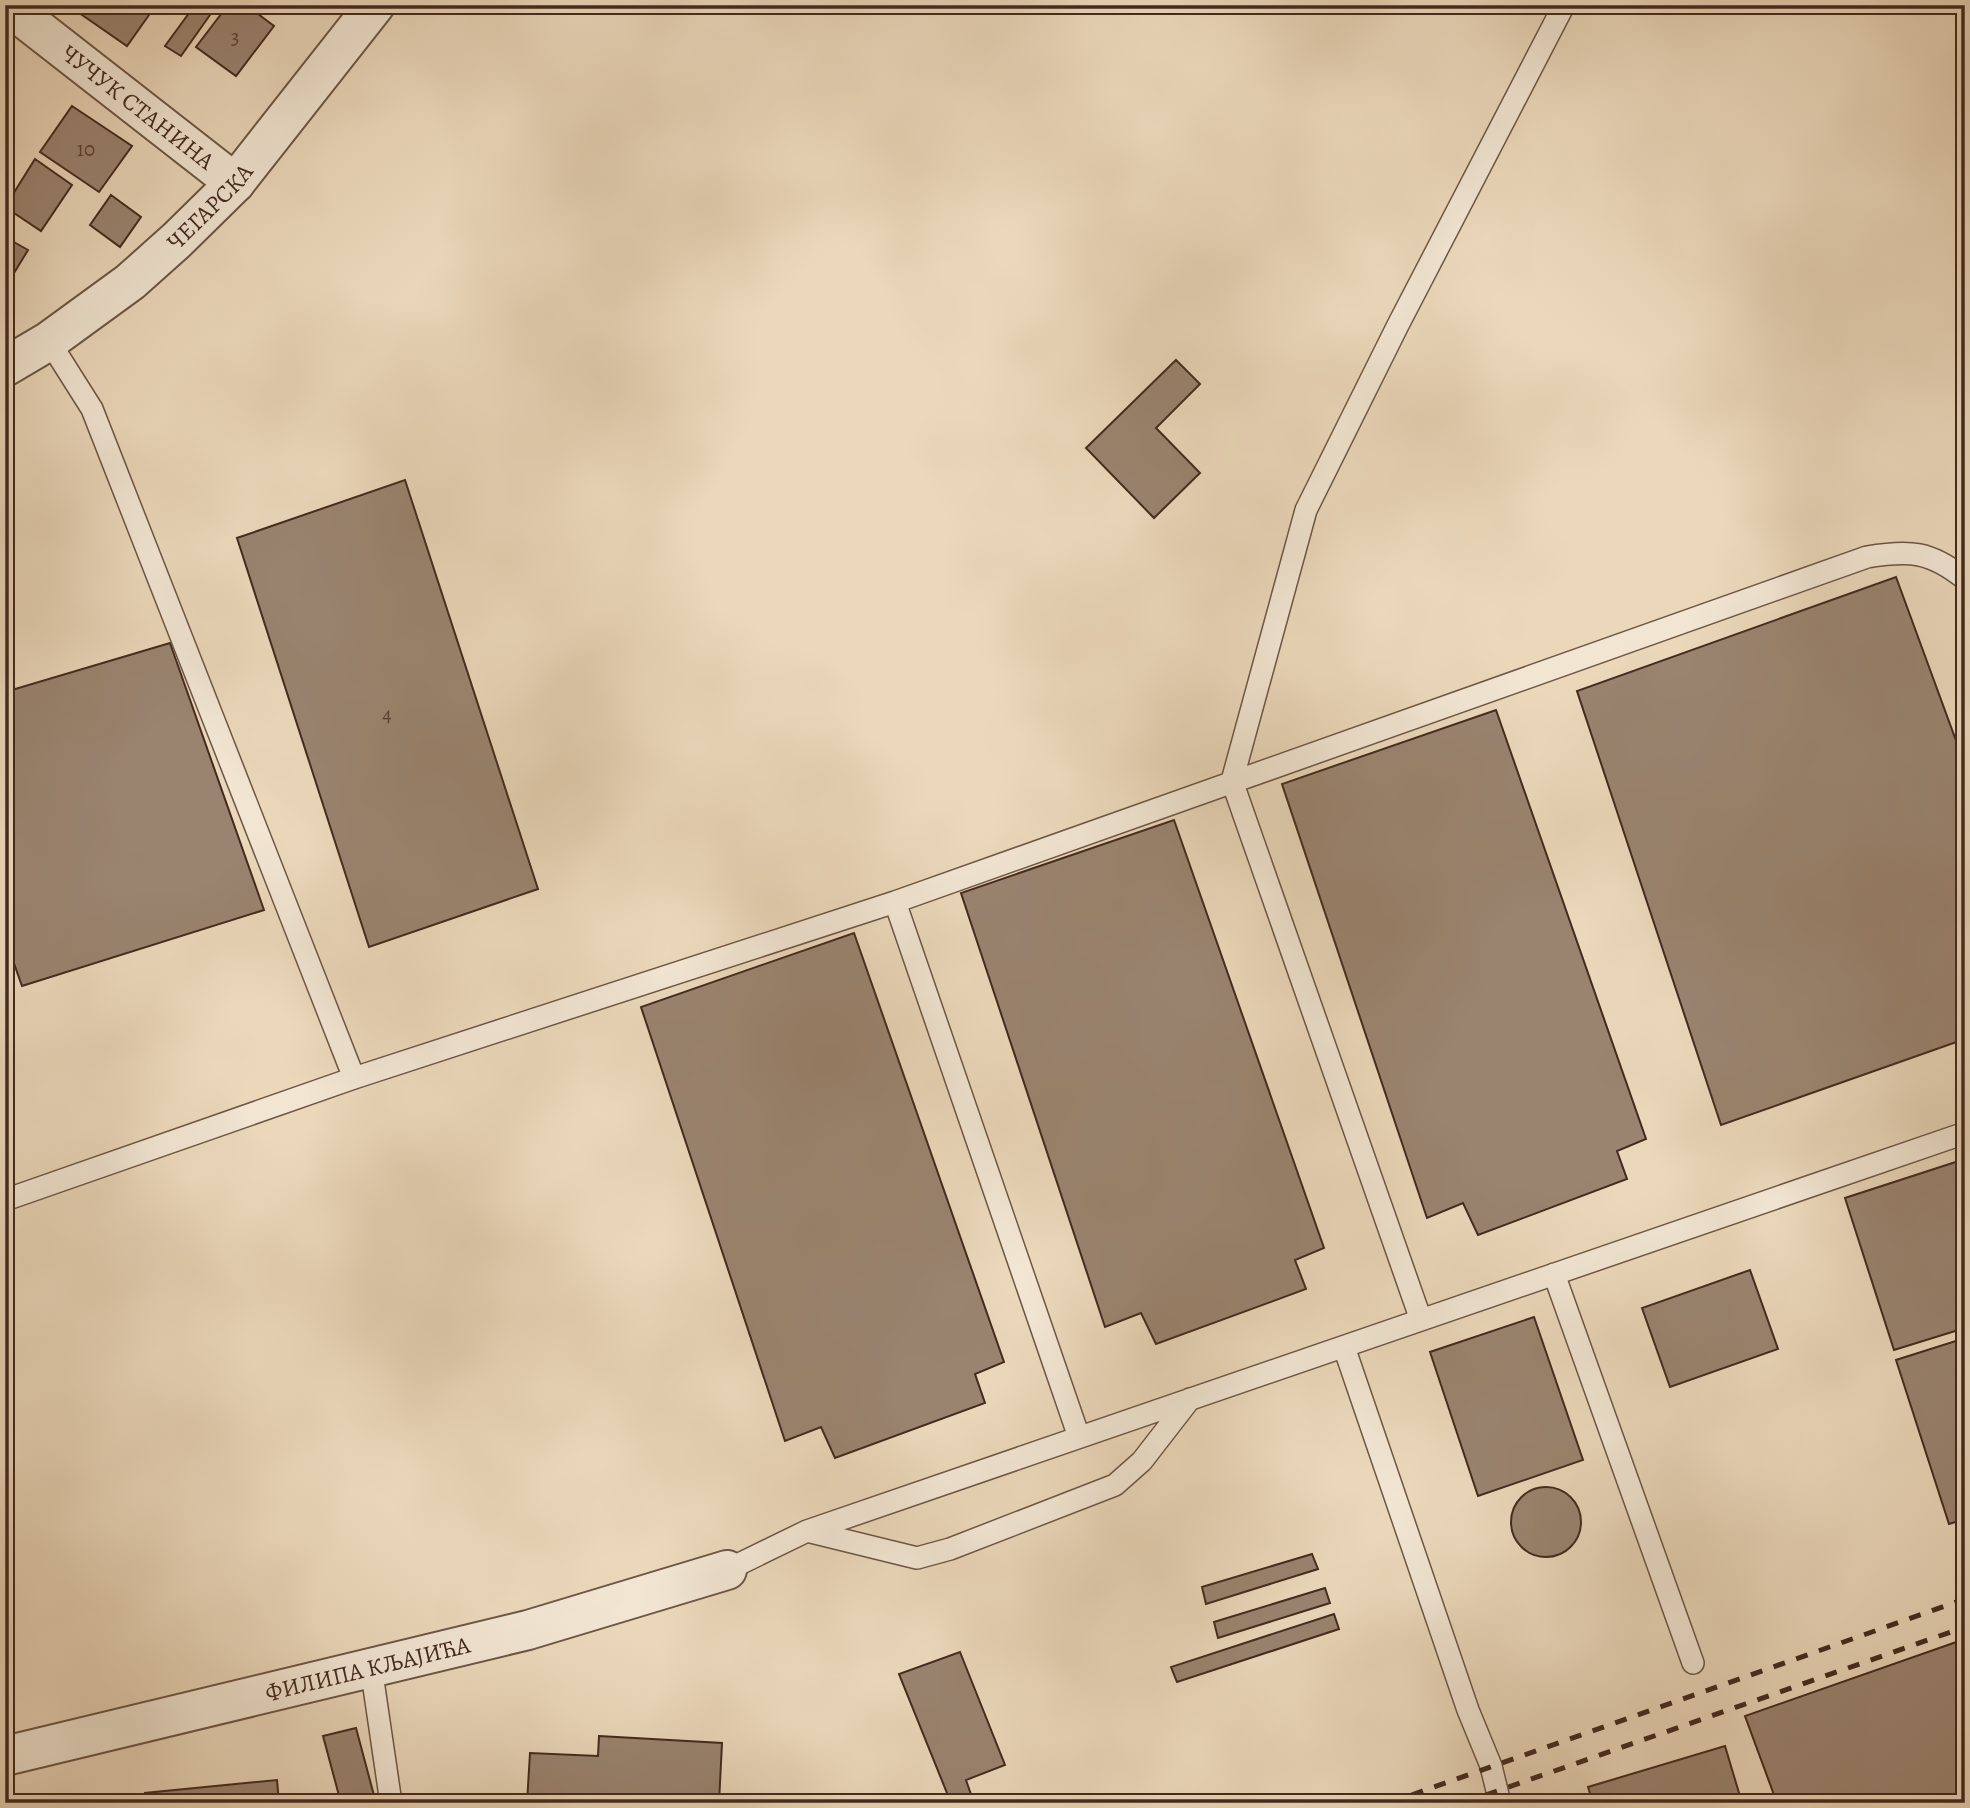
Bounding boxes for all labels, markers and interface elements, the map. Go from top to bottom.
house number: 3 [231,23,239,51]
street label: ЧУЧУК СТАНИНА [55,37,222,178]
house number: 10 [77,135,95,163]
street label: ЧЕГАРСКА [160,156,261,258]
house number: 4 [382,700,392,728]
street label: ФИЛИПА КЉАЈИЋА [262,1628,474,1709]

